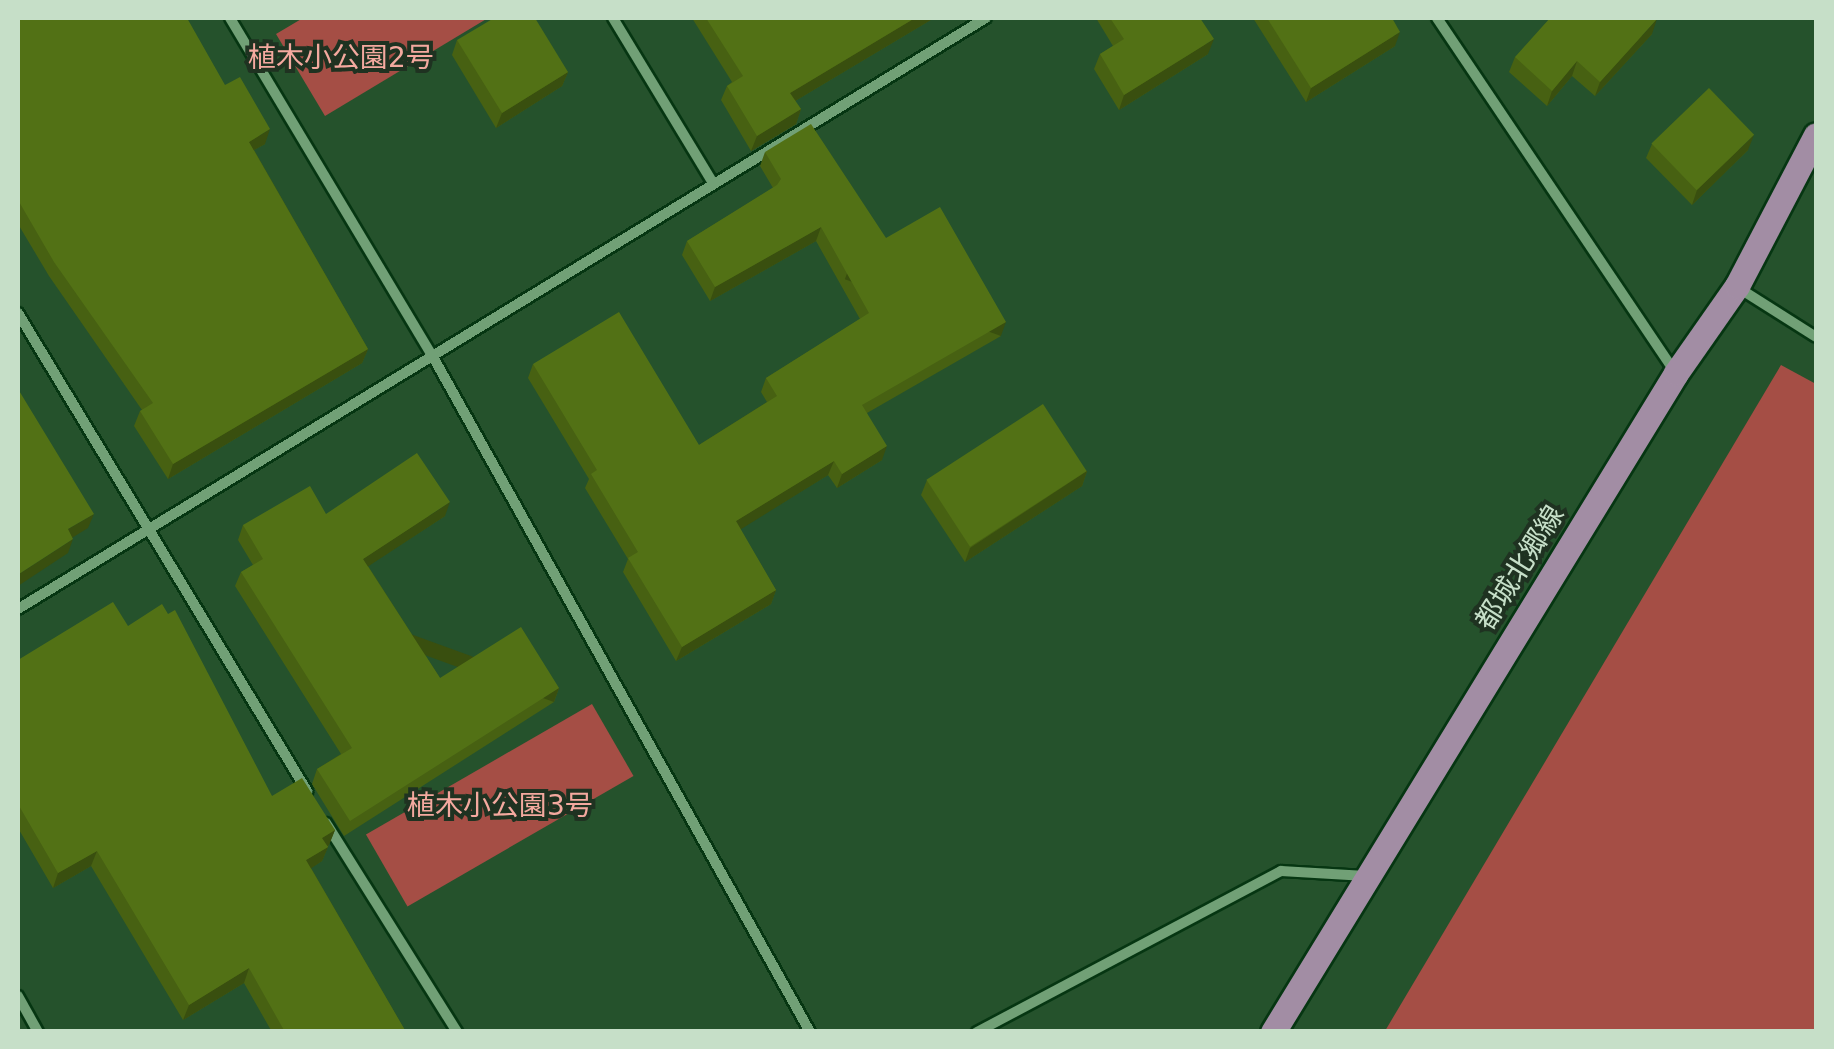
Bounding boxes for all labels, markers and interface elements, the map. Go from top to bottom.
park label: 植木小公園2号 [248,41,434,75]
street label: 都城北郷線 [1469,500,1571,636]
park label: 植木小公園3号 [407,789,593,823]

